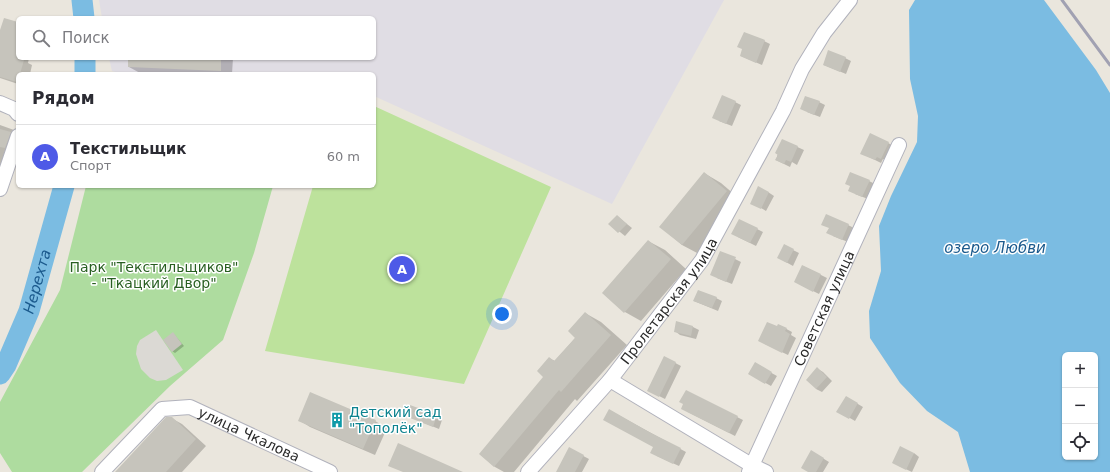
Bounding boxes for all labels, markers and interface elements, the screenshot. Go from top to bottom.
search box [16,16,376,60]
icon: search [30,27,52,49]
text: Поиск [62,29,110,47]
text: Рядом [32,88,95,108]
text: Текстильщик [70,140,186,158]
text: A [40,149,50,164]
text: 60 m [327,149,360,164]
text: Спорт [70,158,111,173]
street label: Пролетарская улица [617,235,721,367]
water label: озеро Любви [944,239,1046,257]
water label: Нерехта [20,247,55,316]
street label: Советская улица [791,248,857,369]
pin: A [389,254,415,284]
park label: Парк "Текстильщиков" - "Ткацкий Двор" [69,259,239,291]
your location [492,304,512,324]
map controls [1062,352,1098,460]
button: + [1062,352,1098,388]
button: − [1062,388,1098,424]
street label: улица Чкалова [196,404,302,465]
place label: Детский сад "Тополёк" [349,404,441,436]
building icon: Детский сад "Тополёк" [328,411,346,429]
button: locate [1062,424,1098,460]

